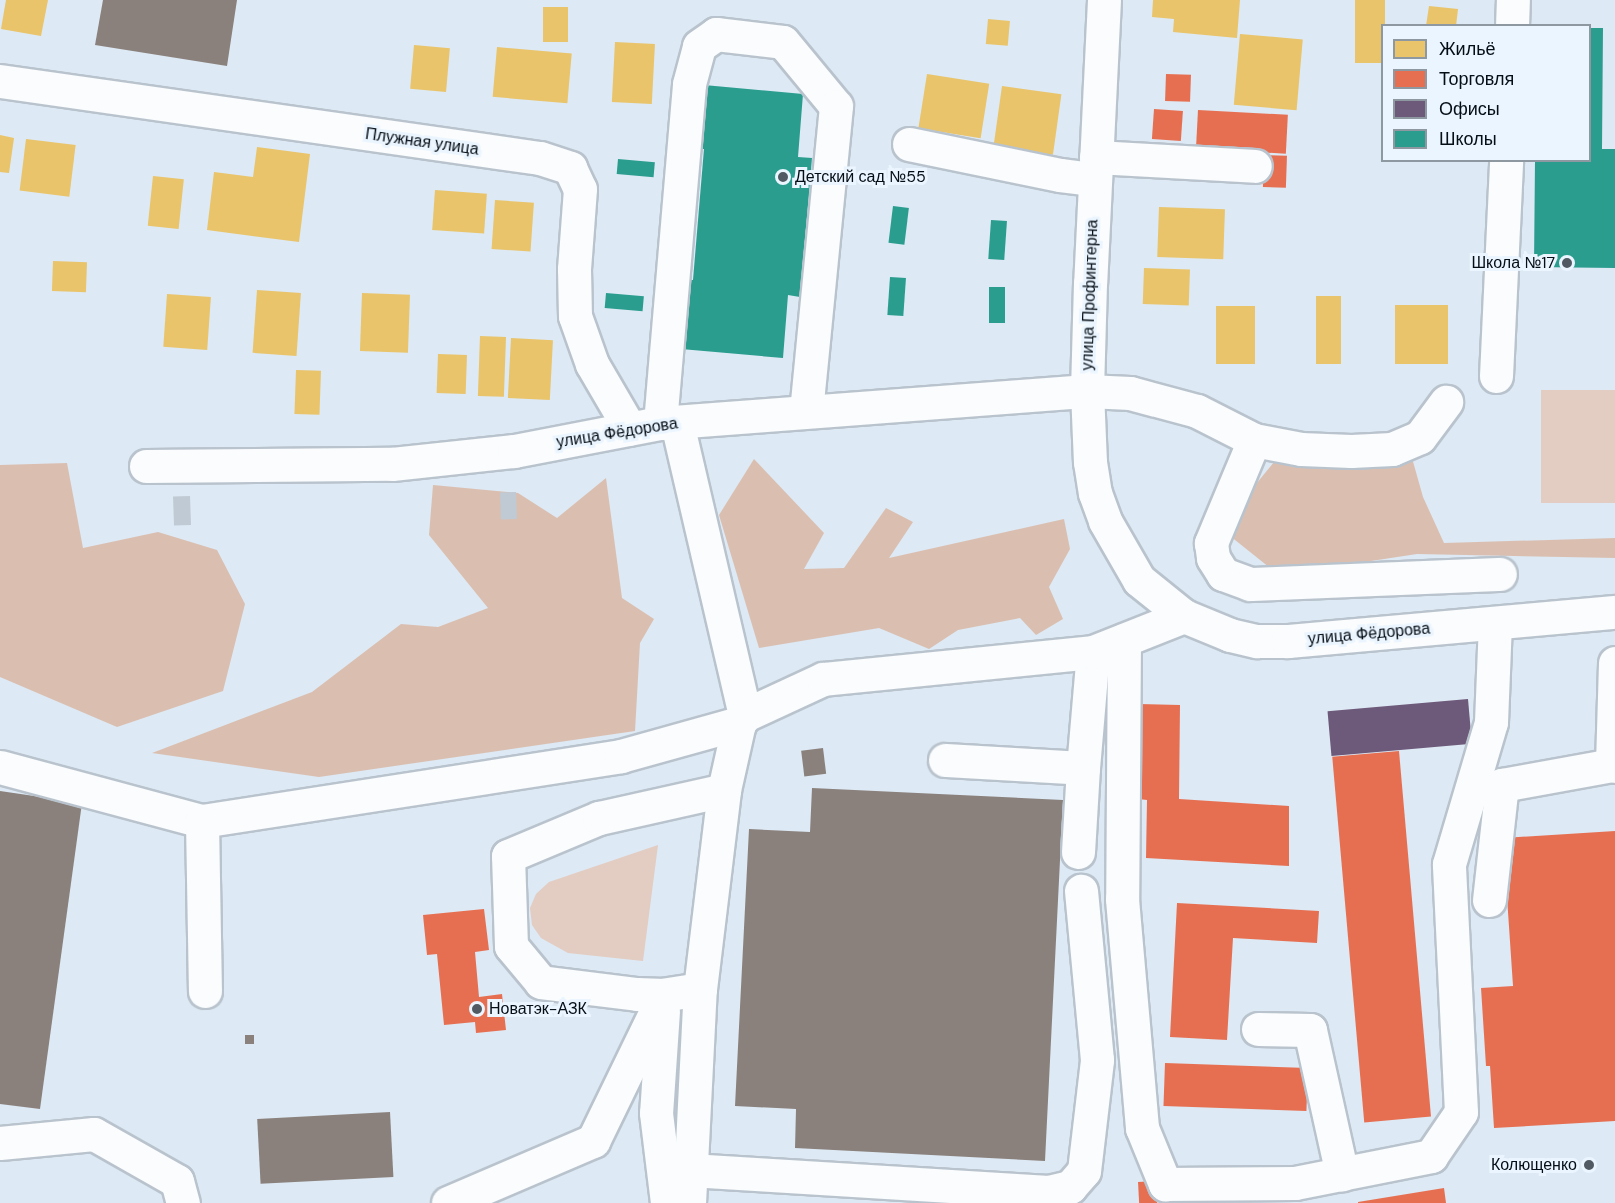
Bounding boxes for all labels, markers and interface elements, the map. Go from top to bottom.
legend [1381,24,1591,162]
text: Жильё [1439,37,1496,61]
text: Торговля [1439,67,1514,91]
text: Офисы [1439,97,1500,121]
street label: Плужная улица [364,125,480,159]
text: Школы [1439,127,1497,151]
place label: Детский сад №55 [795,167,926,187]
marker: Детский сад №55 [776,170,790,184]
street label: улица Профинтерна [1078,219,1102,371]
place label: Школа №17 [1471,253,1555,273]
marker: Школа №17 [1560,256,1574,270]
street label: улица Фёдорова [555,414,679,452]
street label: улица Фёдорова [1307,619,1431,649]
place label: Новатэк-АЗК [489,999,587,1019]
marker: Новатэк-АЗК [470,1002,484,1016]
place label: Колющенко [1491,1155,1577,1175]
marker: Колющенко [1582,1158,1596,1172]

